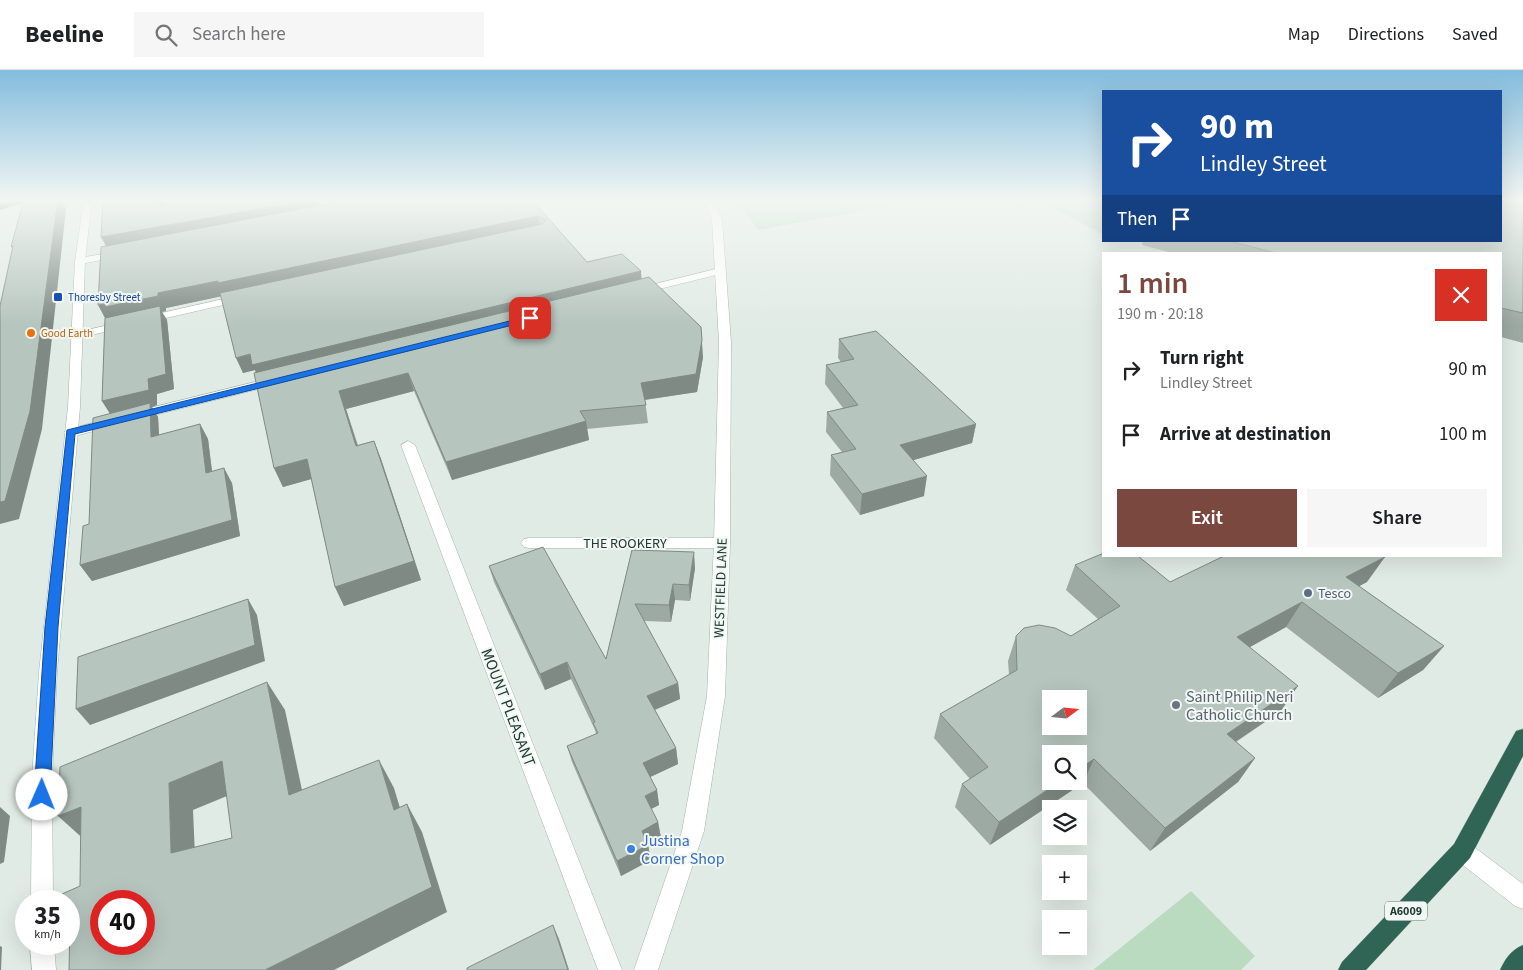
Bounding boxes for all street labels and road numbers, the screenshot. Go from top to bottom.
street label: THE ROOKERY [583,534,667,554]
street label: WESTFIELD LANE [709,538,733,638]
street label: MOUNT PLEASANT [475,645,541,770]
road number: A6009 [1385,901,1427,920]

